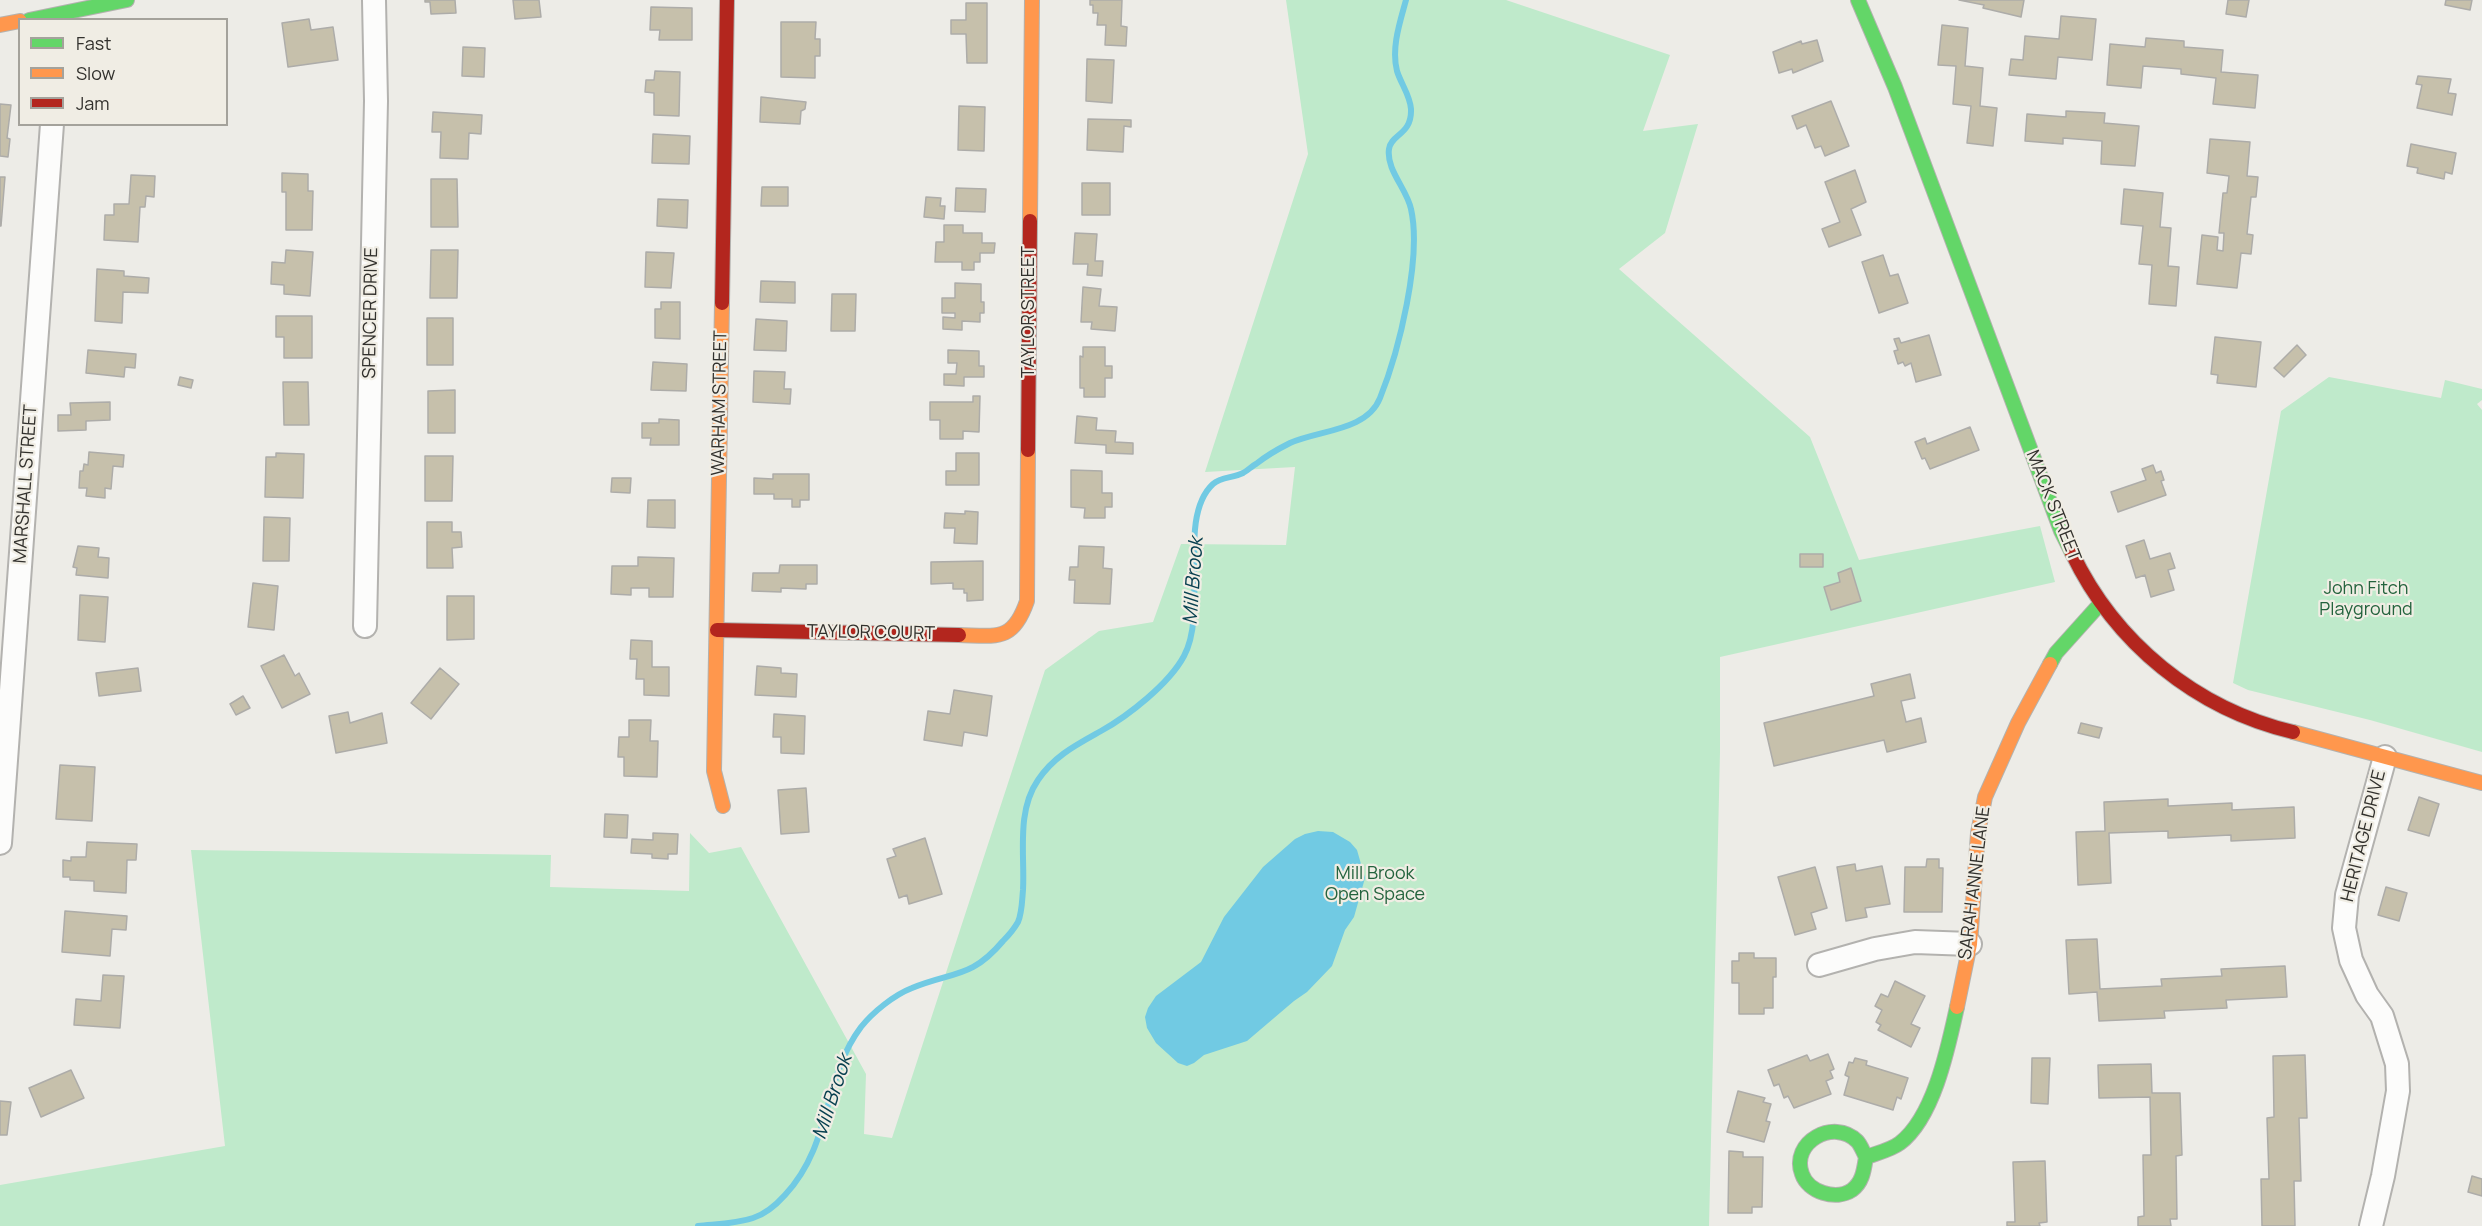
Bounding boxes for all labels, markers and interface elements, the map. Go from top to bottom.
legend [18,18,228,126]
text: Fast [76,31,111,55]
text: Slow [76,61,115,85]
text: Jam [76,91,110,115]
street label: TAYLOR STREET [1018,246,1040,378]
street label: SPENCER DRIVE [359,247,383,379]
street label: WARHAM STREET [708,330,732,476]
street label: MARSHALL STREET [10,404,42,564]
street label: MACK STREET [2021,447,2085,565]
water label: Mill Brook [1179,536,1209,626]
park label: John Fitch Playground [2319,578,2413,620]
street label: TAYLOR COURT [807,621,935,645]
street label: HERITAGE DRIVE [2337,768,2391,904]
street label: SARAH ANNE LANE [1955,805,1995,961]
park label: Mill Brook Open Space [1325,863,1425,906]
water label: Mill Brook [808,1052,858,1142]

